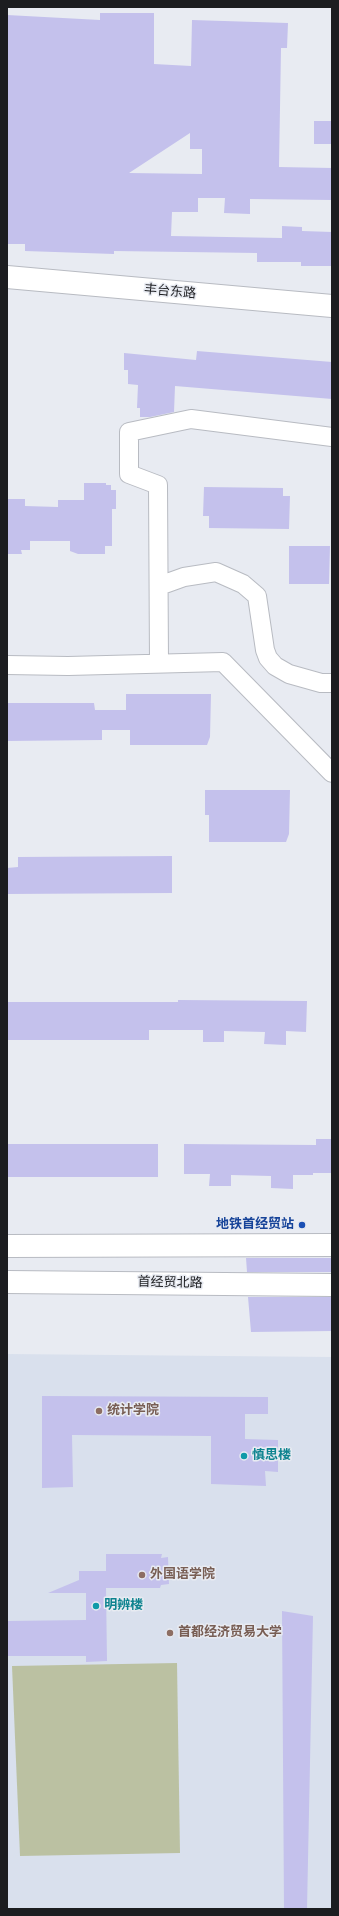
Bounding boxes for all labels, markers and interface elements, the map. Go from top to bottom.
street label: 丰台东路 [143,282,197,302]
place label: 地铁首经贸站 [216,1217,294,1233]
marker: 地铁首经贸站 [297,1220,307,1230]
street label: 首经贸北路 [137,1275,203,1291]
place label: 统计学院 [107,1403,159,1419]
marker: 统计学院 [94,1406,104,1416]
place label: 慎思楼 [252,1448,291,1464]
marker: 慎思楼 [239,1451,249,1461]
place label: 外国语学院 [150,1567,215,1583]
marker: 外国语学院 [137,1570,147,1580]
place label: 明辨楼 [104,1598,143,1614]
marker: 明辨楼 [91,1601,101,1611]
place label: 首都经济贸易大学 [178,1625,282,1641]
marker: 首都经济贸易大学 [165,1628,175,1638]

